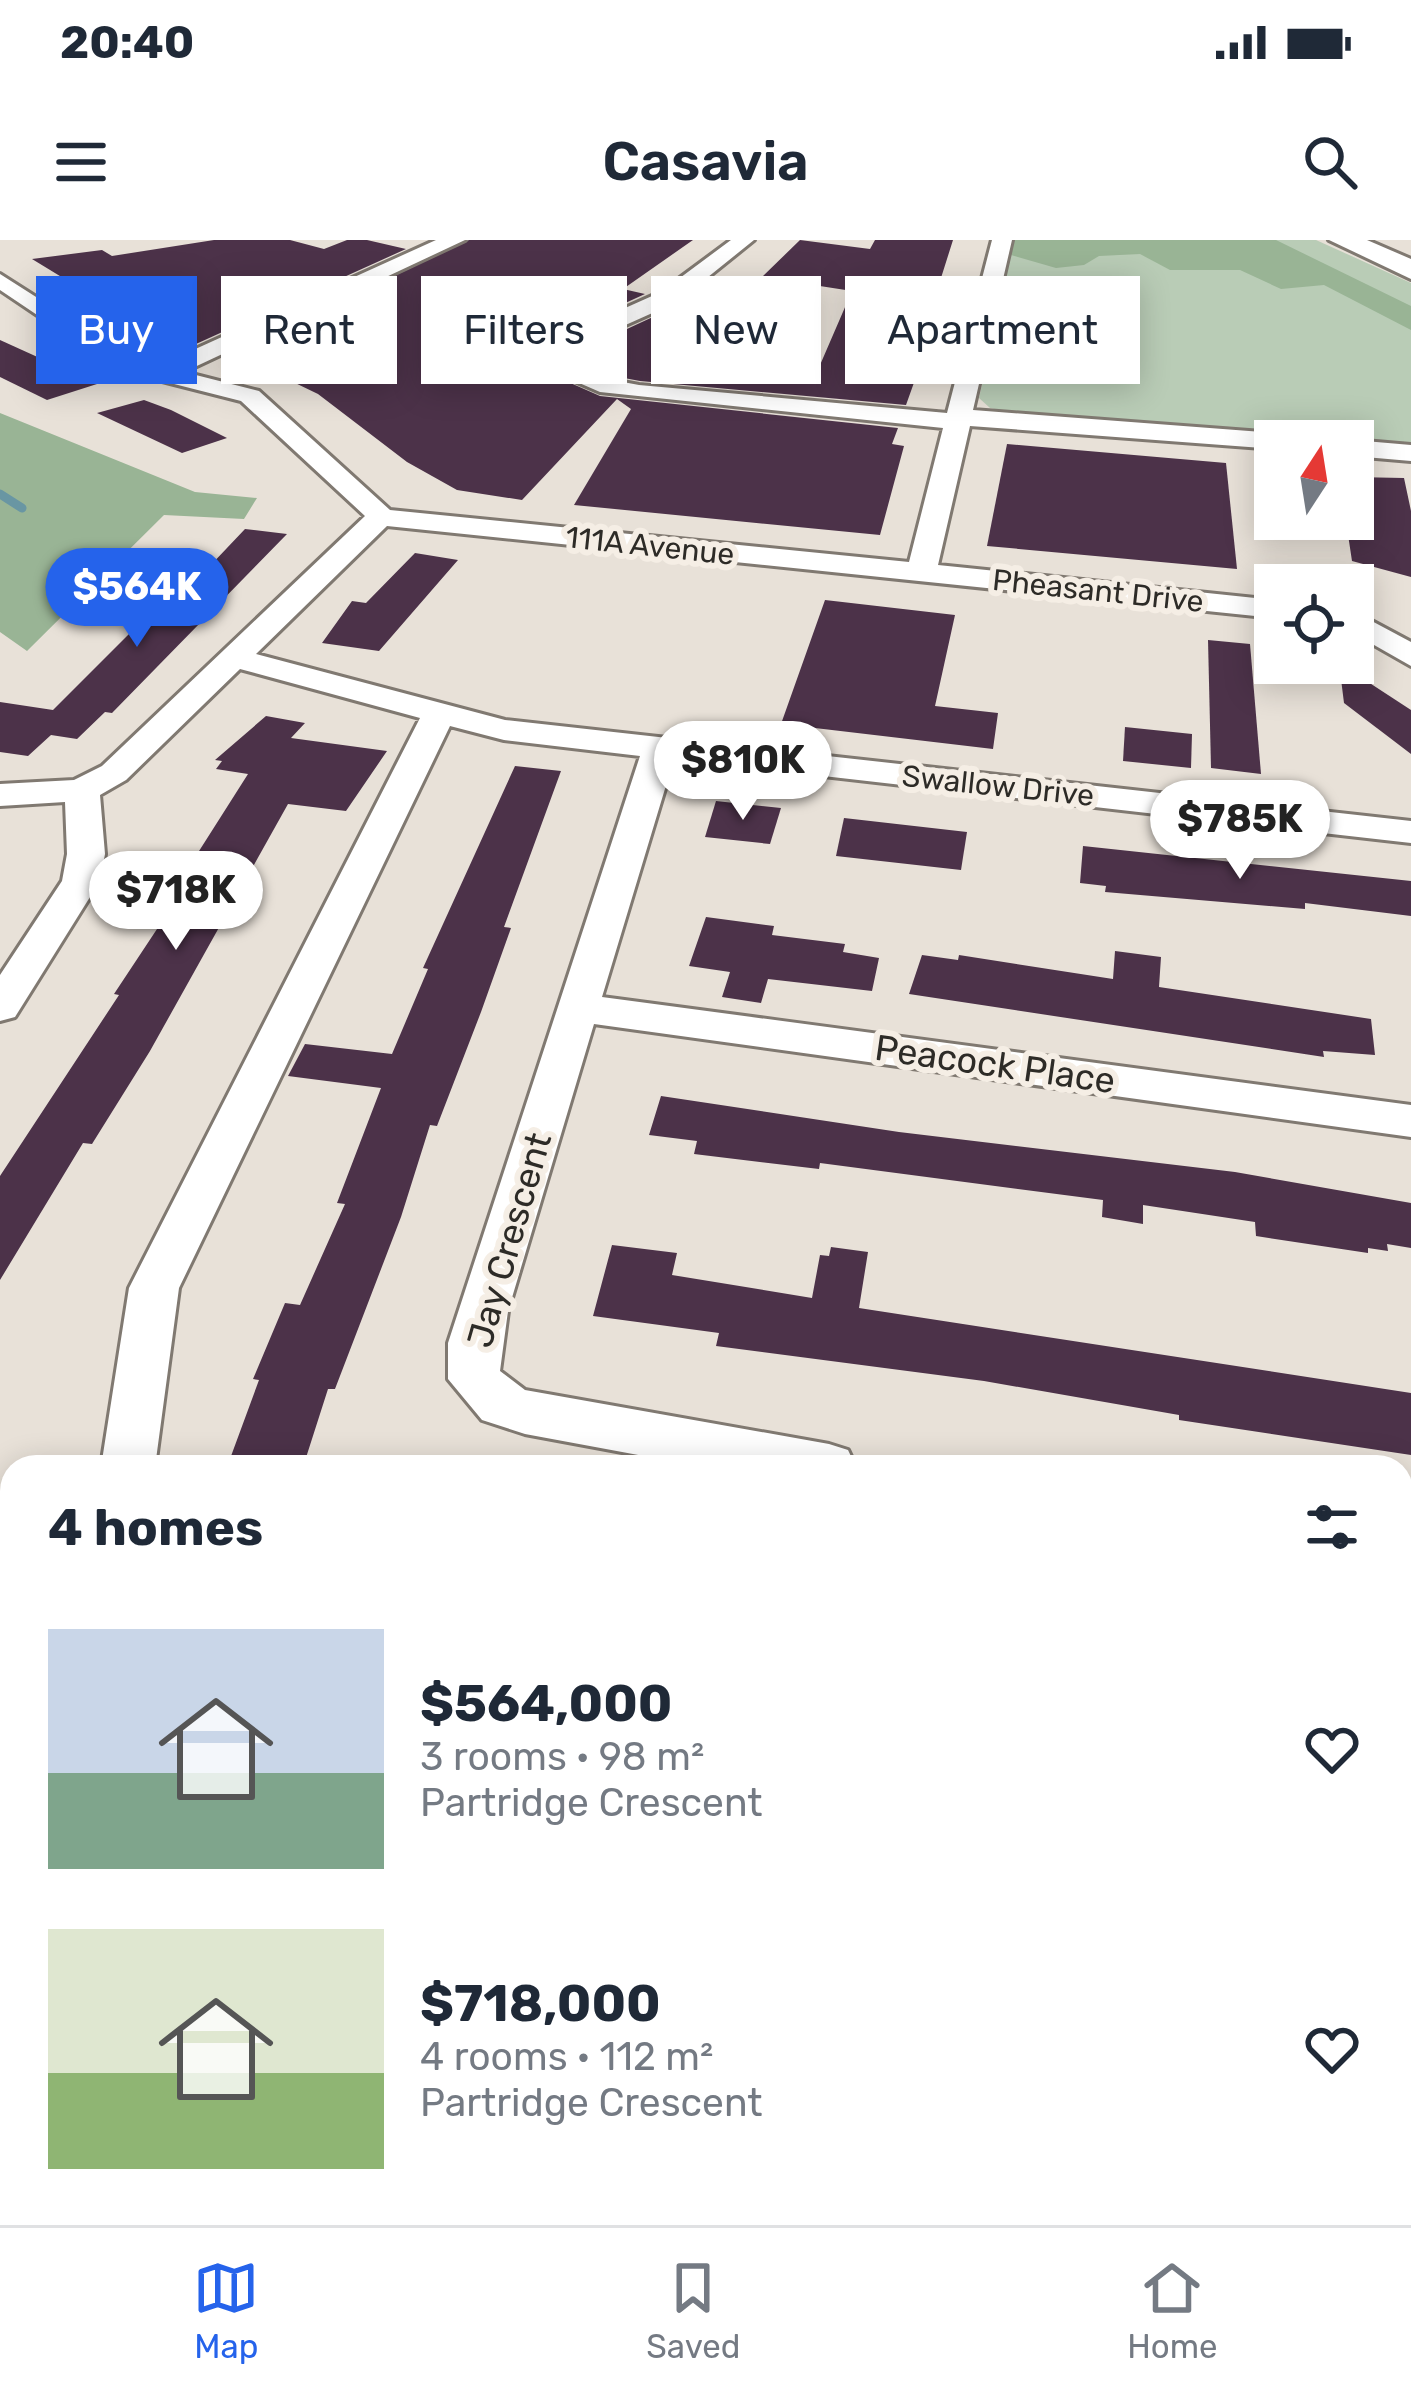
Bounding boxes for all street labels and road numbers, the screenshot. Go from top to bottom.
street label: 111A Avenue [564,519,736,573]
street label: Pheasant Drive [991,562,1205,620]
street label: Swallow Drive [900,758,1096,814]
street label: Peacock Place [872,1026,1118,1102]
street label: Jay Crescent [458,1128,560,1352]

